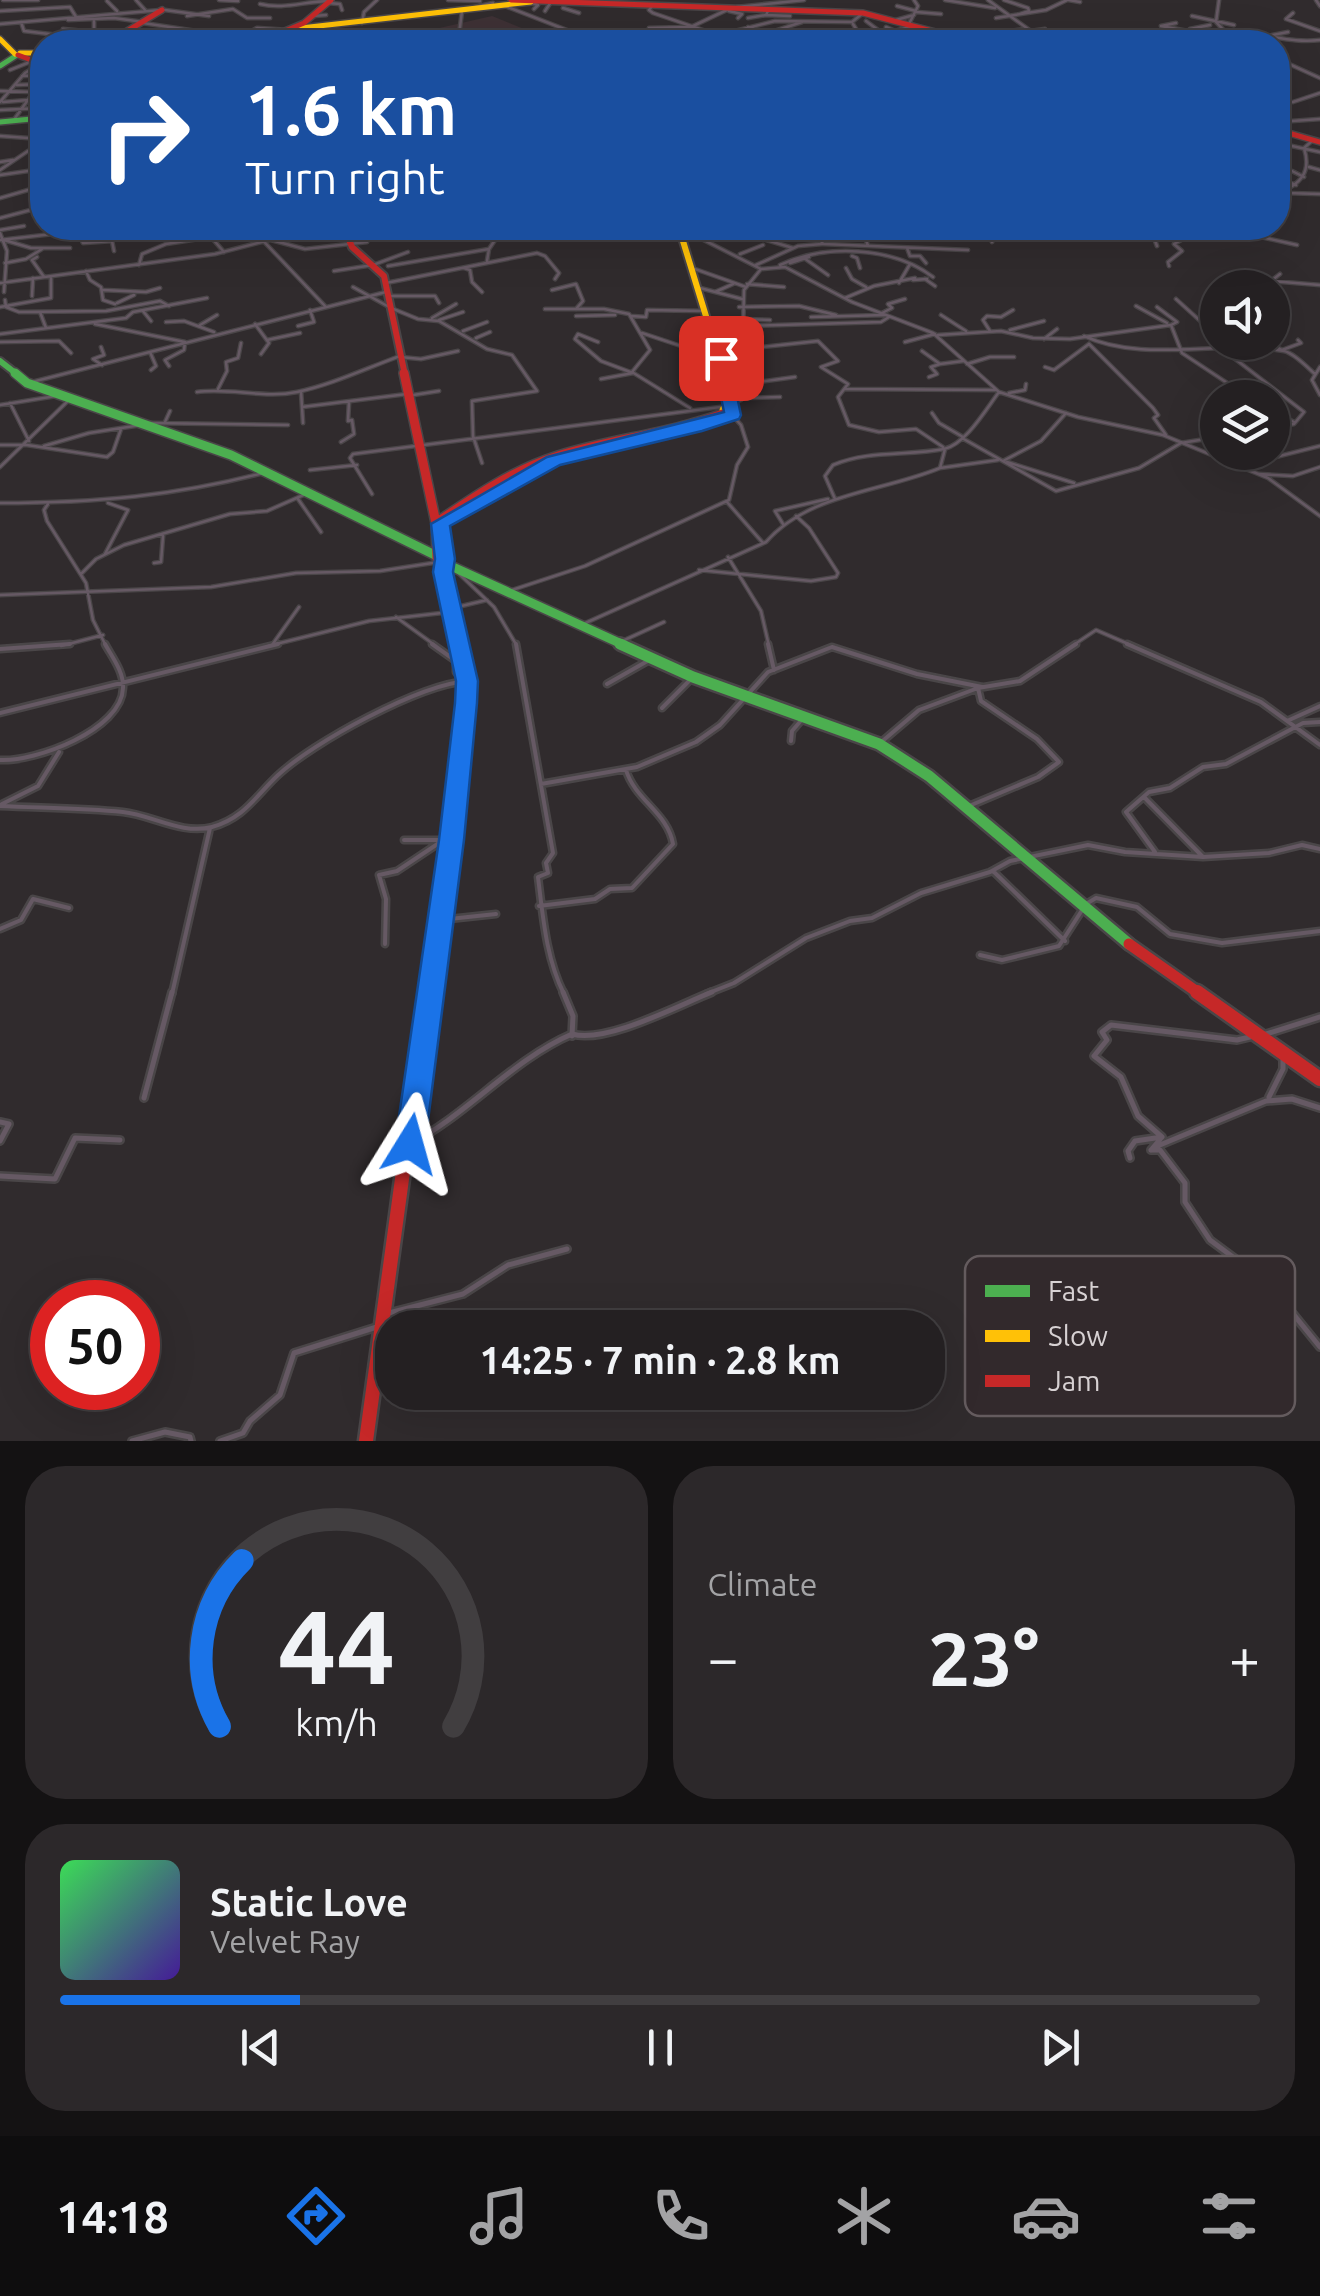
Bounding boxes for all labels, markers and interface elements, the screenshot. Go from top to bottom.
icon: right [80,70,210,200]
text: 1.6 km [245,70,457,148]
text: Turn right [245,152,445,203]
map controls [1200,270,1290,470]
button: sound [1200,270,1290,360]
pin [679,316,764,401]
icon: arrive [694,331,749,386]
button: layers [1200,380,1290,470]
position arrow [358,1092,462,1196]
legend [965,1256,1295,1416]
text: Fast [1048,1275,1099,1306]
speed limit sign: 50 [30,1280,160,1410]
text: Slow [1048,1320,1108,1351]
text: 14:25 · 7 min · 2.8 km [479,1339,841,1381]
text: Jam [1048,1365,1100,1396]
text: Climate [708,1566,818,1602]
text: 44 [278,1587,395,1704]
text: 23° [928,1616,1039,1700]
text: − [708,1627,739,1688]
text: + [1229,1627,1260,1688]
text: km/h [295,1703,378,1743]
text: Static Love [210,1881,408,1923]
text: Velvet Ray [210,1923,360,1959]
icon: previous [233,2020,288,2075]
icon: pause [633,2020,688,2075]
icon: next [1033,2020,1088,2075]
icon: directions [281,2181,351,2251]
icon: music [464,2181,534,2251]
icon: phone [646,2181,716,2251]
icon: climate [829,2181,899,2251]
icon: car [1011,2181,1081,2251]
icon: filters [1194,2181,1264,2251]
text: 14:18 [56,2191,169,2242]

